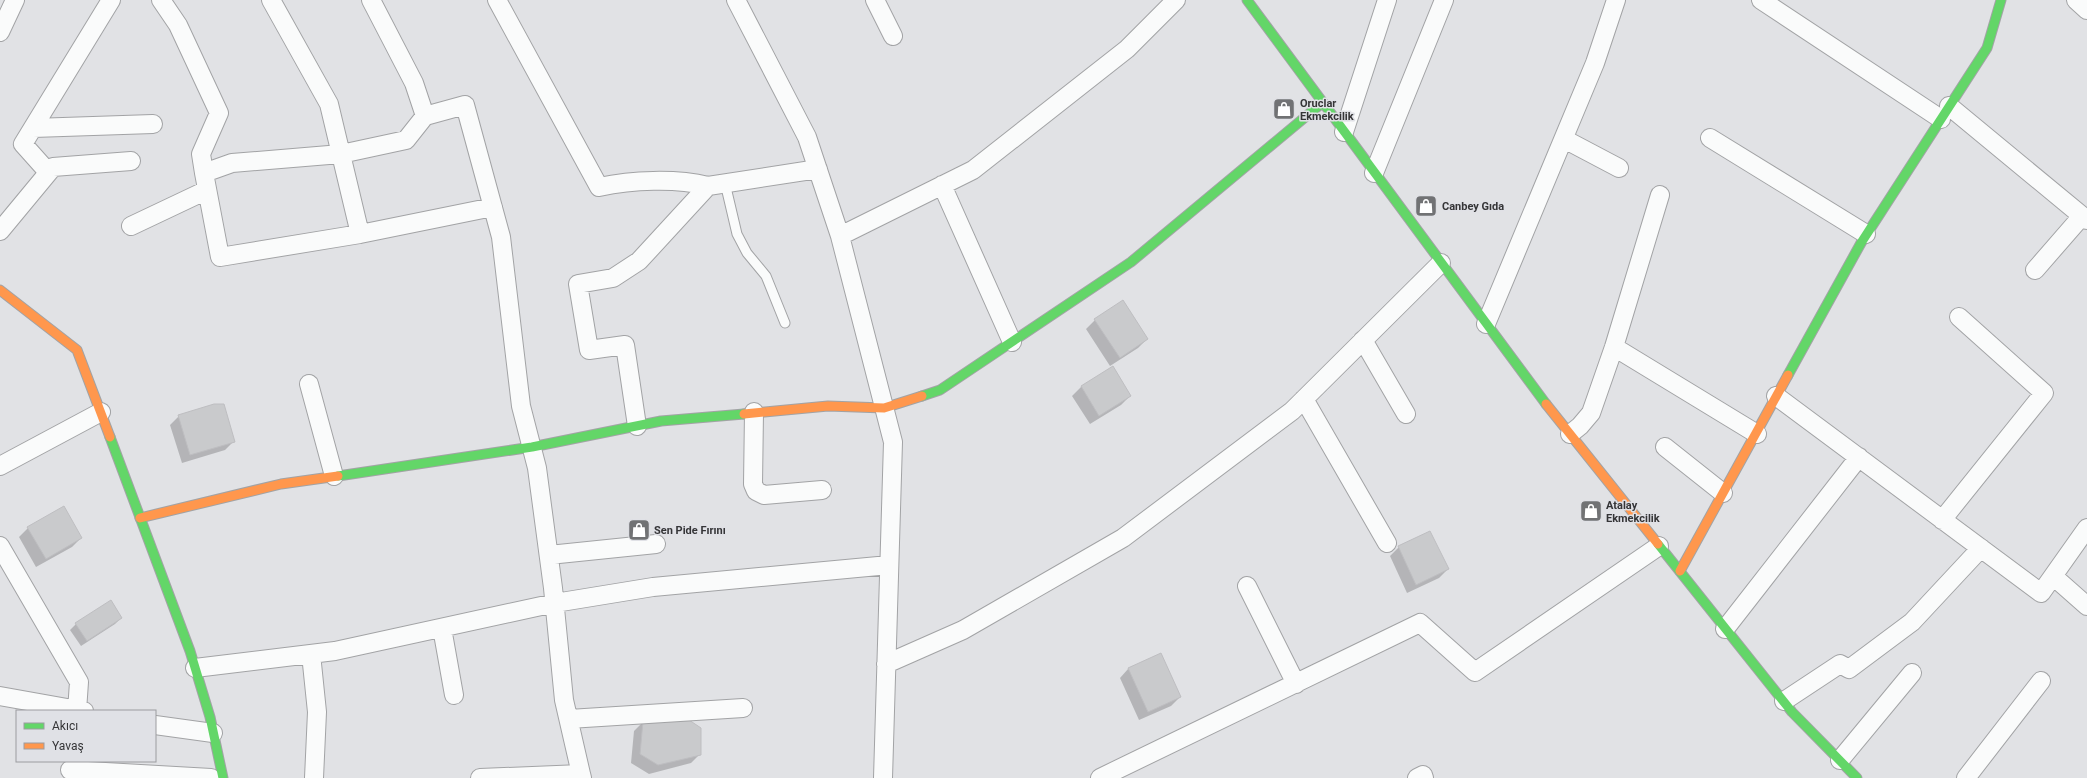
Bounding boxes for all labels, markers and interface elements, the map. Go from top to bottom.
shop icon: Oruclar Ekmekcilik [1271,96,1297,122]
place label: Oruclar Ekmekcilik [1300,97,1354,123]
shop icon: Canbey Gıda [1413,193,1439,219]
place label: Canbey Gıda [1442,200,1504,213]
shop icon: Atalay Ekmekcilik [1578,498,1604,524]
place label: Atalay Ekmekcilik [1606,499,1660,525]
shop icon: Sen Pide Fırını [626,517,652,543]
place label: Sen Pide Fırını [654,524,726,537]
legend [16,710,156,762]
text: Akıcı [52,719,78,733]
text: Yavaş [52,739,84,753]

